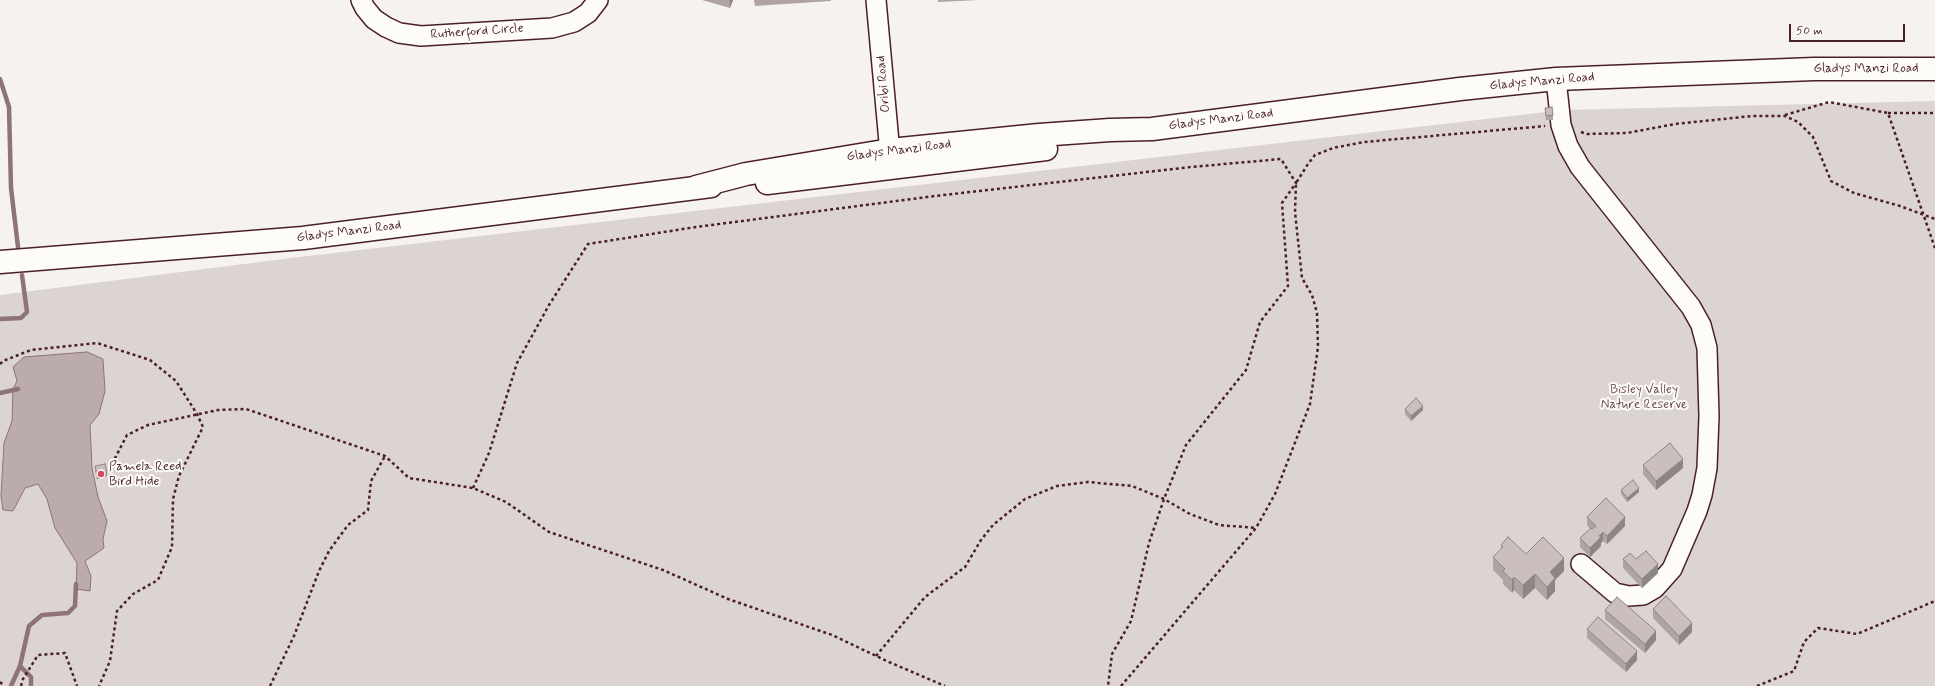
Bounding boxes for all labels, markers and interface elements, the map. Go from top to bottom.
scale bar [1791,16,1907,42]
street label: Rutherford Circle [430,21,524,43]
text: 50 m [1796,23,1823,39]
street label: Oribi Road [874,55,894,113]
street label: Gladys Manzi Road [1813,61,1919,77]
street label: Gladys Manzi Road [1489,70,1595,94]
street label: Gladys Manzi Road [1168,106,1274,134]
street label: Gladys Manzi Road [846,137,952,165]
street label: Gladys Manzi Road [296,218,402,246]
park label: Bisley Valley Nature Reserve [1601,382,1687,413]
place label: Pamela Reed Bird Hide [109,459,182,490]
marker: Pamela Reed Bird Hide [96,469,106,479]

